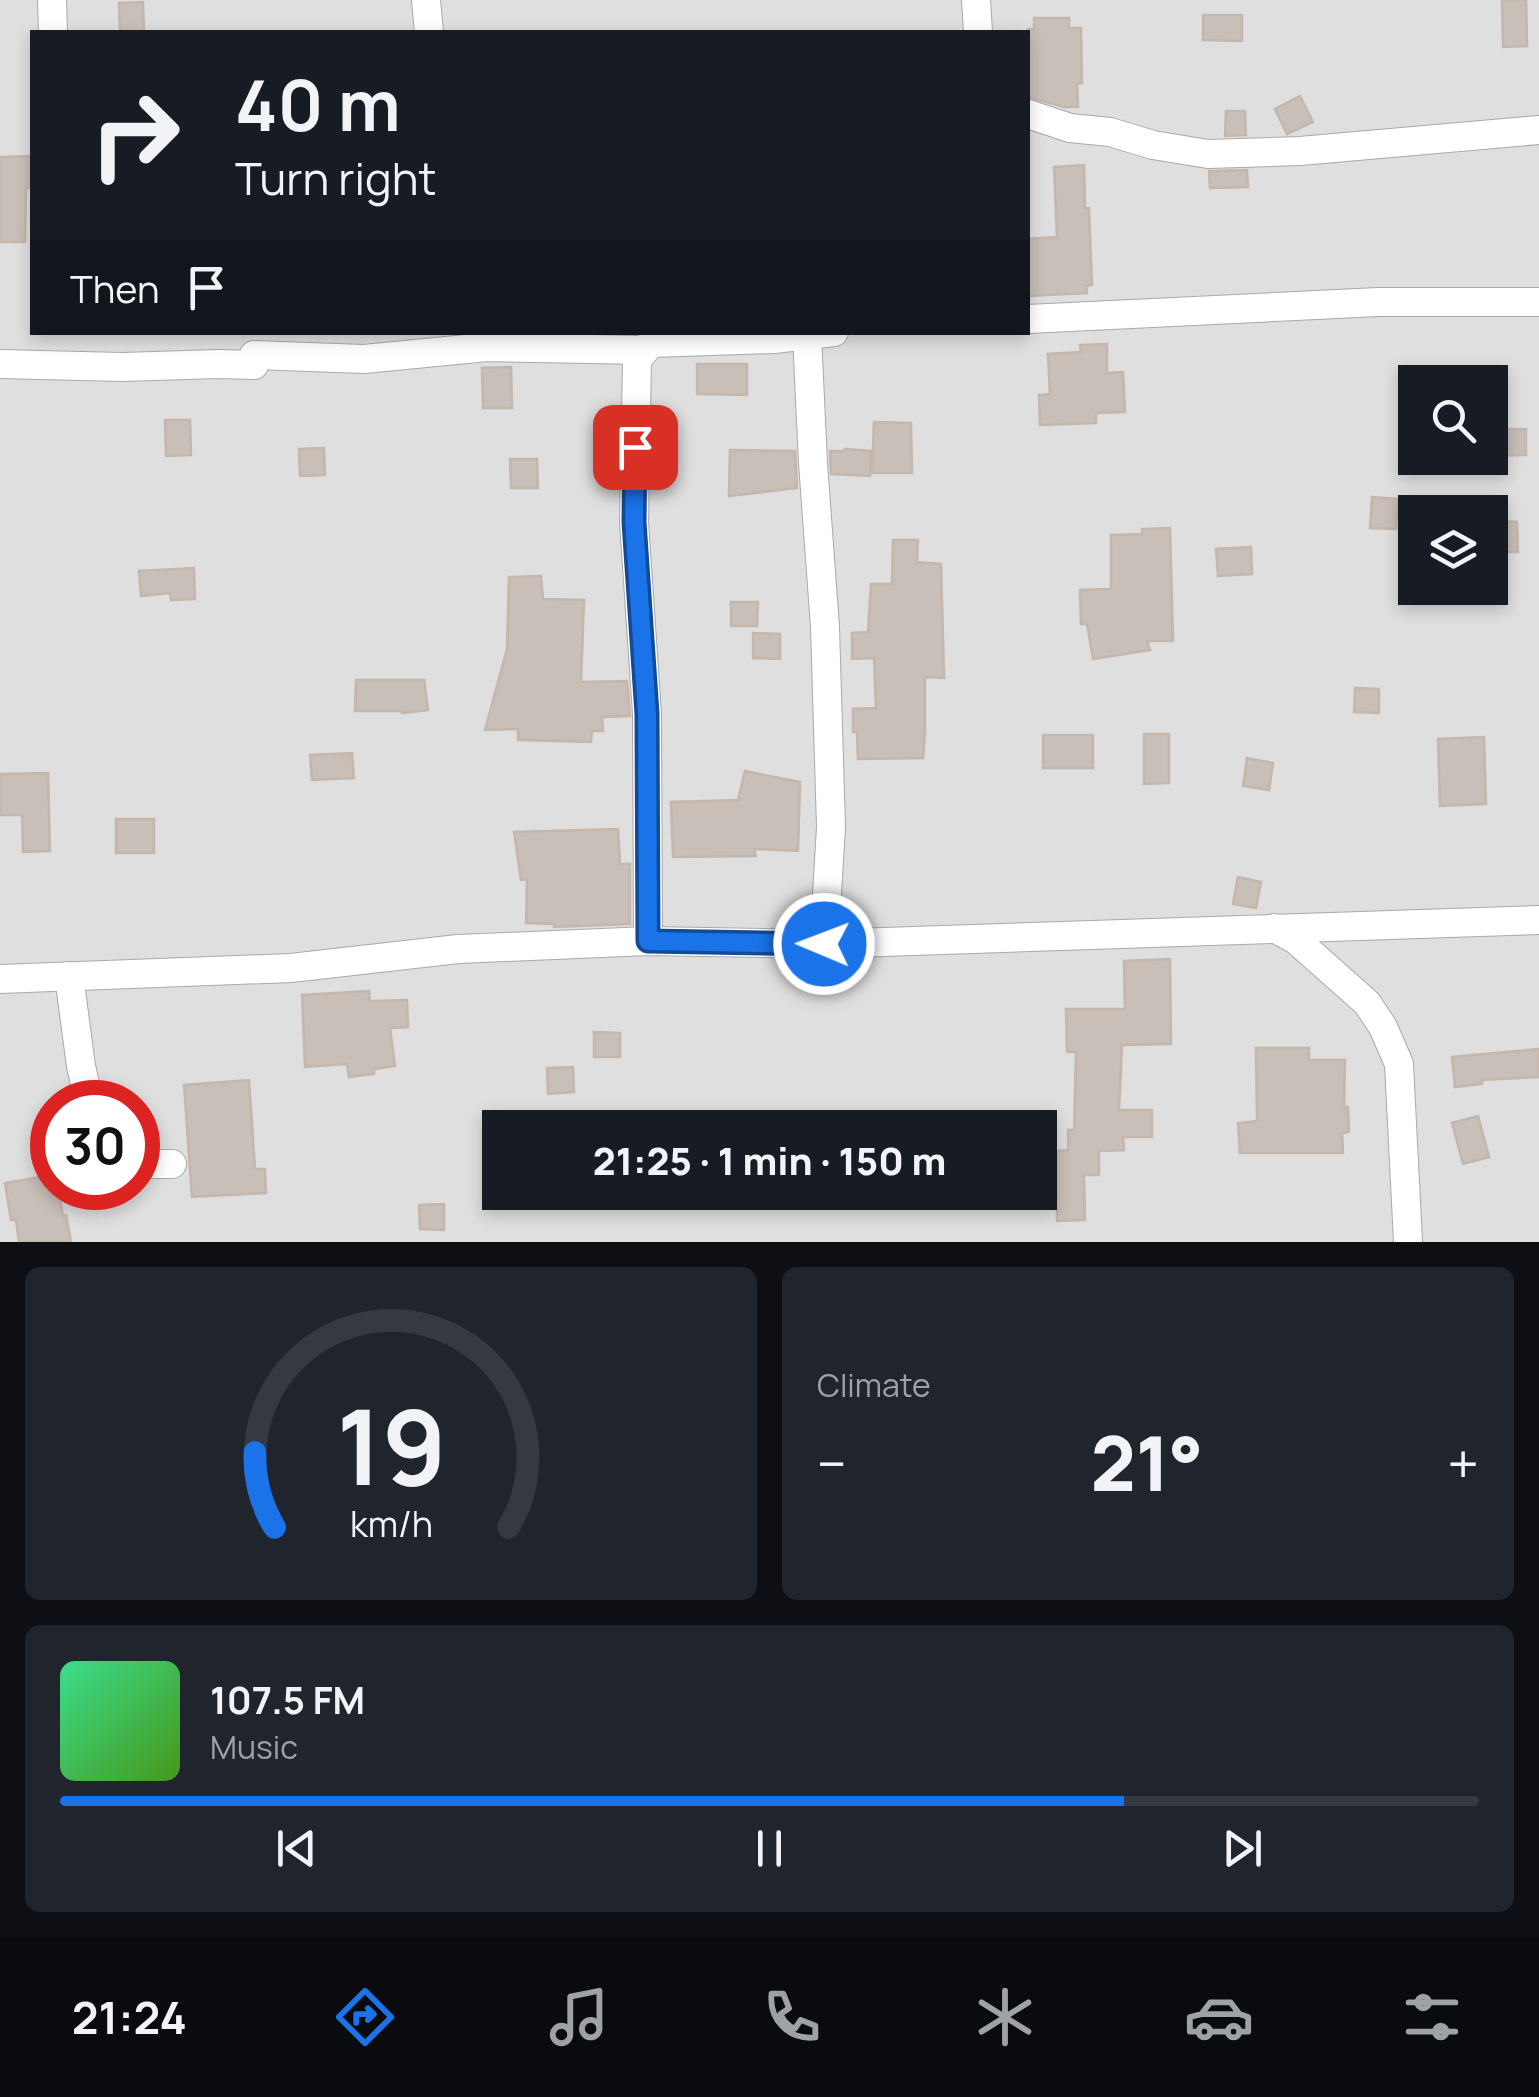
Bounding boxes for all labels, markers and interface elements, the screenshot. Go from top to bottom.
text: 40 m [235,56,401,152]
icon: right [70,70,200,200]
text: Turn right [235,147,436,209]
icon: arrive [179,260,234,315]
text: Then [70,262,159,314]
map controls [1398,365,1508,605]
button: search [1398,365,1508,475]
pin [593,405,678,490]
icon: arrive [608,420,663,475]
button: layers [1398,495,1508,605]
position arrow [772,892,876,996]
speed limit sign: 30 [30,1080,160,1210]
text: 21:25 · 1 min · 150 m [593,1134,946,1186]
text: Climate [817,1363,931,1407]
text: 19 [336,1374,446,1516]
text: 21° [1090,1411,1204,1514]
text: − [817,1425,847,1501]
text: + [1447,1425,1479,1501]
text: km/h [349,1499,433,1548]
text: 107.5 FM [210,1673,365,1725]
text: Music [210,1725,298,1769]
icon: previous [269,1821,324,1876]
icon: pause [742,1821,797,1876]
icon: next [1215,1821,1270,1876]
icon: directions [330,1982,400,2052]
icon: music [544,1982,614,2052]
icon: phone [757,1982,827,2052]
icon: climate [970,1982,1040,2052]
icon: car [1184,1982,1254,2052]
icon: filters [1397,1982,1467,2052]
text: 21:24 [72,1986,187,2048]

